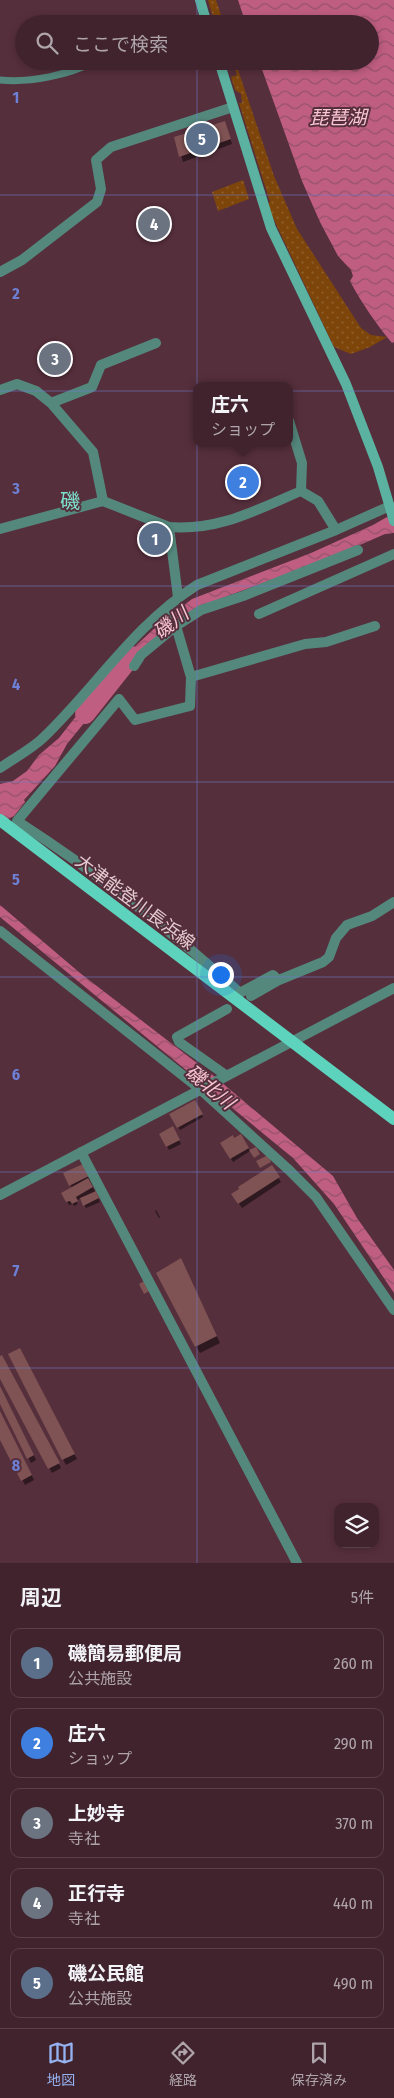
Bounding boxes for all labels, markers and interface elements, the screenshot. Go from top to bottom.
search box [15,15,379,70]
icon: search [33,29,61,57]
text: ここで検索 [73,33,168,56]
text: 1 [13,88,19,107]
water label: 琵琶湖 [309,106,369,129]
pin: 5 [186,120,218,158]
pin: 4 [138,205,170,243]
text: 2 [11,284,20,303]
pin: 3 [39,340,71,378]
popup [193,382,293,447]
text: 庄六 [211,393,249,416]
text: ショップ [211,420,275,439]
pin: 2 [227,463,259,501]
text: 3 [11,479,20,498]
district label: 磯 [60,489,80,513]
pin: 1 [139,520,171,558]
water label: 磯川 [149,601,195,644]
text: 4 [12,675,20,694]
street label: 大津能登川長浜線 [71,850,199,954]
text: 5 [12,870,20,889]
your location [208,962,234,988]
water label: 磯北川 [181,1060,241,1115]
text: 6 [12,1065,20,1084]
text: 7 [13,1261,20,1280]
text: 8 [12,1456,21,1475]
map controls [334,1503,379,1548]
button: layers [334,1503,379,1548]
text: 周辺 [20,1585,62,1611]
text: 5件 [351,1588,374,1607]
text: 磯簡易郵便局 [68,1642,182,1665]
text: 1 [34,1654,40,1673]
text: 260 m [334,1654,373,1673]
text: 公共施設 [68,1669,132,1688]
text: 庄六 [68,1722,106,1745]
text: 2 [33,1734,41,1753]
text: 290 m [334,1734,373,1753]
text: ショップ [68,1749,132,1768]
text: 上妙寺 [68,1802,125,1825]
text: 3 [33,1814,41,1833]
text: 370 m [335,1814,373,1833]
text: 寺社 [68,1829,100,1848]
text: 正行寺 [68,1882,125,1905]
text: 4 [33,1894,41,1913]
text: 440 m [333,1894,373,1913]
text: 寺社 [68,1909,100,1928]
text: 磯公民館 [68,1962,144,1985]
text: 5 [33,1974,41,1993]
text: 490 m [333,1974,373,1993]
text: 公共施設 [68,1989,132,2008]
tab: 地図 [47,2039,75,2089]
tab: 経路 [169,2039,197,2089]
tab: 保存済み [291,2039,347,2089]

